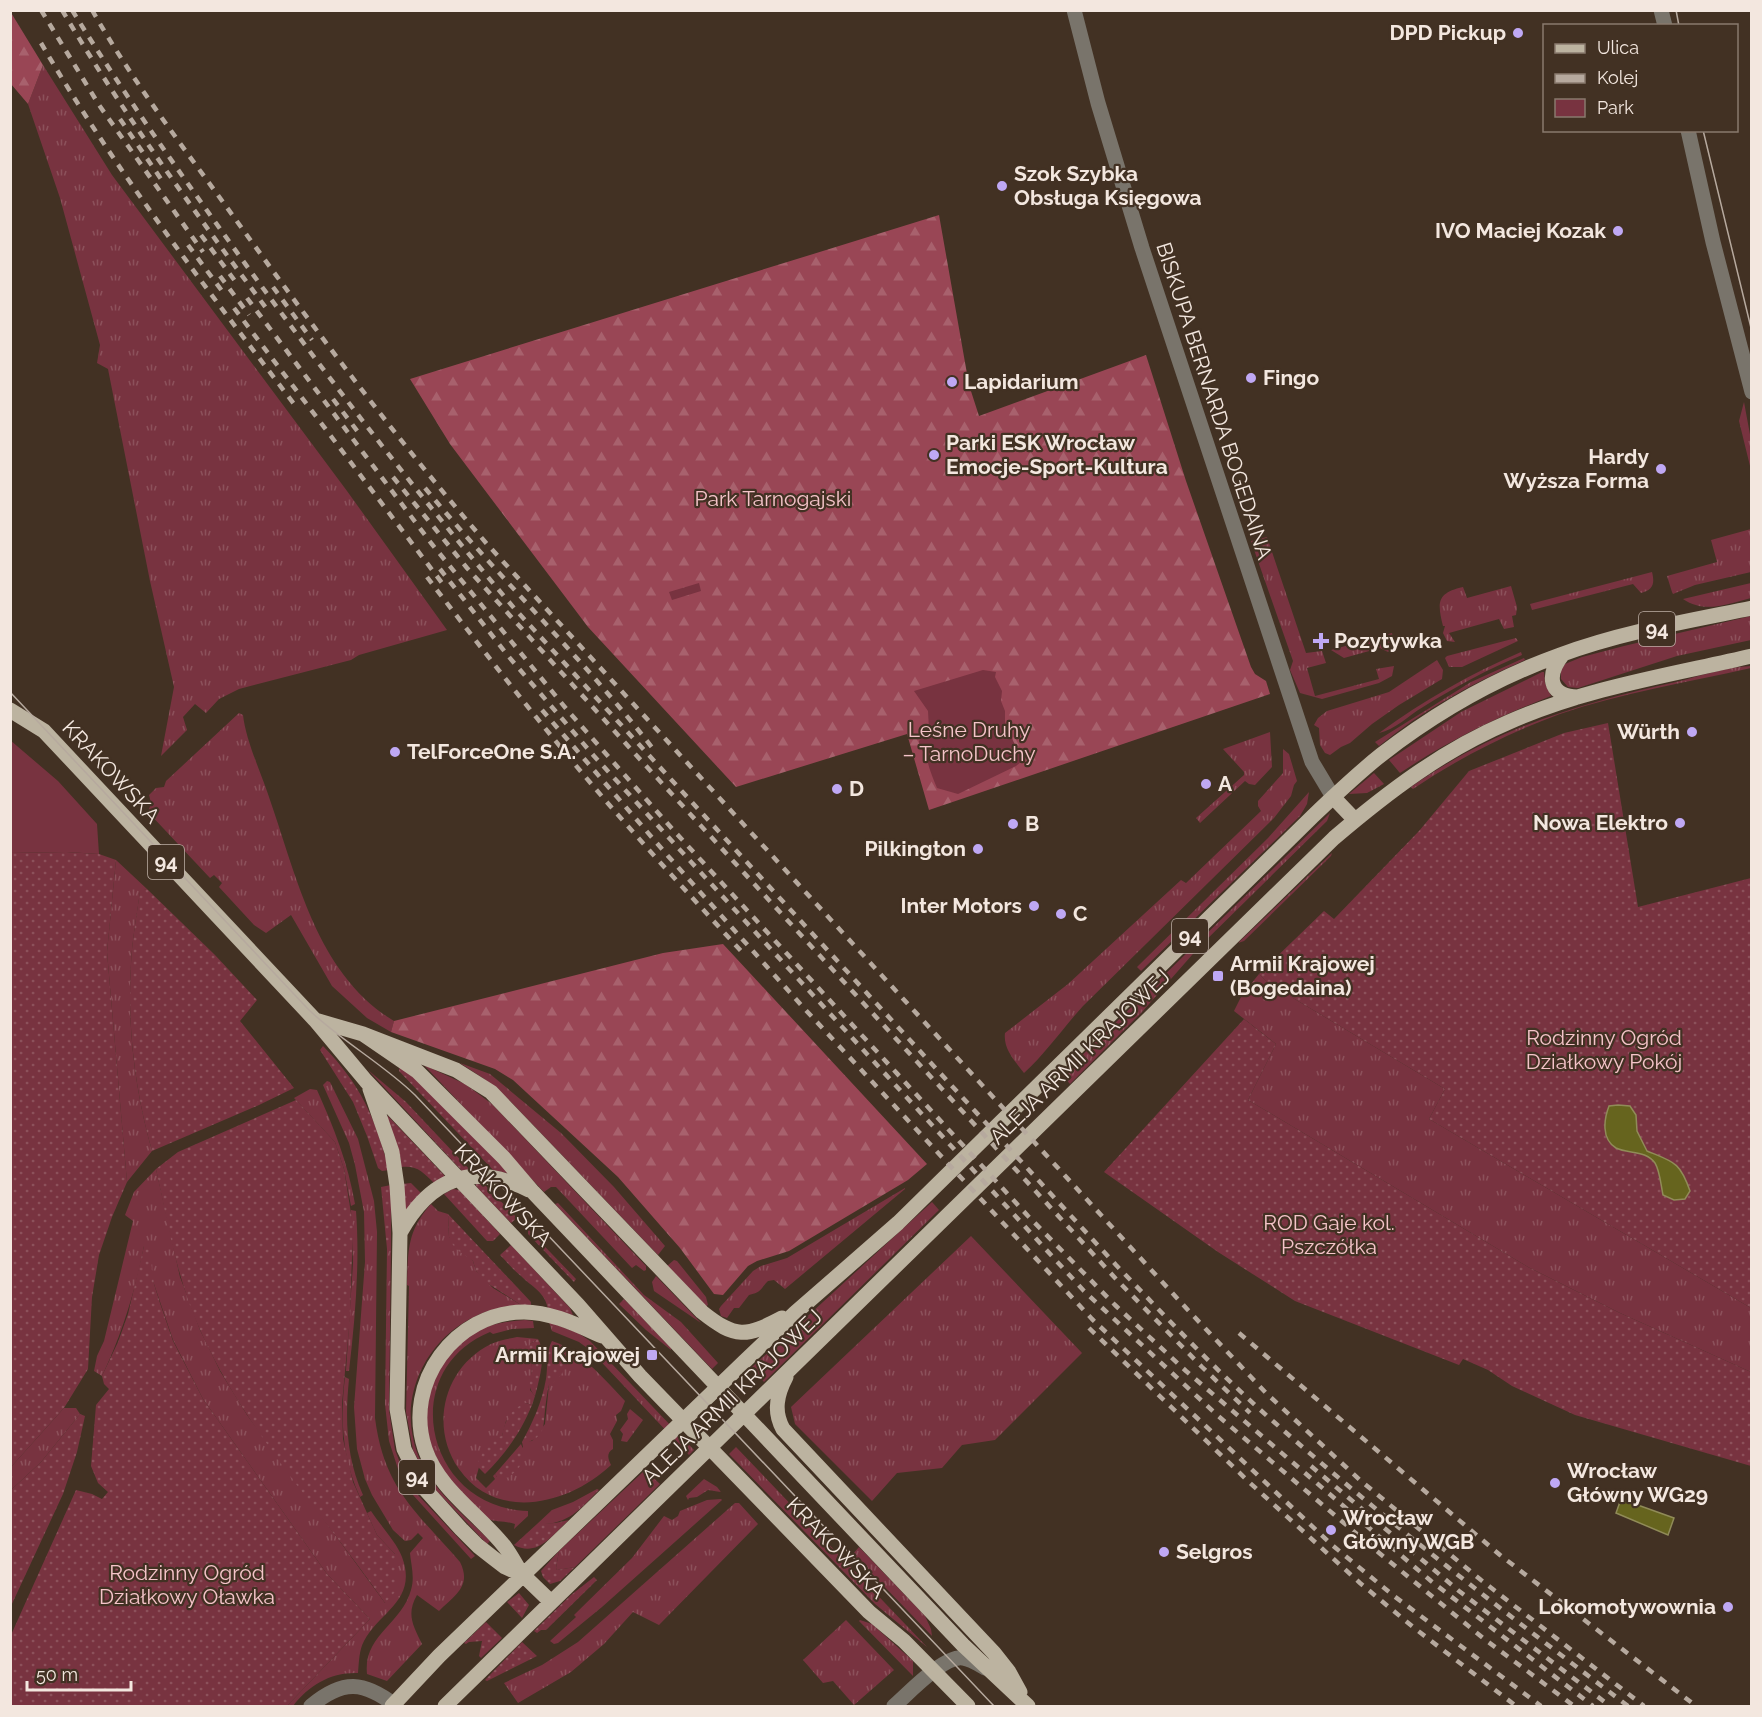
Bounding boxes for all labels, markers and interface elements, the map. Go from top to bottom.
place label: DPD Pickup [1390,20,1506,45]
legend [1543,24,1738,132]
marker: DPD Pickup [1511,26,1525,40]
text: Ulica [1597,37,1639,58]
text: Kolej [1597,67,1638,88]
text: Park [1597,97,1634,118]
place label: Szok Szybka Obsługa Księgowa [1014,161,1202,210]
marker: Szok Szybka Obsługa Księgowa [995,179,1009,193]
place label: IVO Maciej Kozak [1435,218,1606,243]
marker: IVO Maciej Kozak [1611,224,1625,238]
street label: BISKUPA BERNARDA BOGEDAINA [1151,239,1278,563]
place label: Fingo [1263,365,1319,390]
place label: Lapidarium [964,369,1079,394]
marker: Fingo [1244,371,1258,385]
marker: Lapidarium [945,375,959,389]
place label: Parki ESK Wrocław Emocje-Sport-Kultura [946,430,1168,479]
place label: Hardy Wyższa Forma [1504,444,1649,493]
marker: Parki ESK Wrocław Emocje-Sport-Kultura [927,448,941,462]
marker: Hardy Wyższa Forma [1654,462,1668,476]
park label: Park Tarnogajski [695,486,851,511]
road number: 94 [1639,612,1675,646]
place label: Pozytywka [1334,628,1442,653]
marker: Pozytywka [1312,632,1330,650]
street label: KRAKOWSKA [57,715,165,828]
park label: Leśne Druhy – TarnoDuchy [902,717,1036,766]
place label: Würth [1617,719,1680,744]
marker: Würth [1685,725,1699,739]
place label: TelForceOne S.A. [407,739,576,764]
marker: TelForceOne S.A. [388,745,402,759]
place label: A [1218,771,1233,796]
place label: D [849,776,864,801]
marker: A [1199,777,1213,791]
marker: D [830,782,844,796]
place label: Nowa Elektro [1533,810,1668,835]
place label: B [1025,811,1039,836]
marker: Nowa Elektro [1673,816,1687,830]
marker: B [1006,817,1020,831]
place label: Pilkington [864,836,966,861]
marker: Pilkington [971,842,985,856]
road number: 94 [148,845,184,879]
place label: Inter Motors [900,893,1022,918]
marker: Inter Motors [1027,899,1041,913]
place label: C [1073,901,1087,926]
marker: C [1054,907,1068,921]
road number: 94 [1172,919,1208,953]
place label: Armii Krajowej (Bogedaina) [1230,951,1375,1000]
street label: ALEJA ARMII KRAJOWEJ [984,964,1175,1149]
marker: Armii Krajowej (Bogedaina) [1211,969,1225,983]
park label: Rodzinny Ogród Działkowy Pokój [1526,1025,1682,1074]
street label: KRAKOWSKA [449,1138,557,1251]
park label: ROD Gaje kol. Pszczółka [1263,1210,1395,1259]
street label: ALEJA ARMII KRAJOWEJ [636,1304,827,1489]
place label: Armii Krajowej [495,1342,640,1367]
marker: Armii Krajowej [645,1348,659,1362]
place label: Wrocław Główny WG29 [1567,1458,1708,1507]
road number: 94 [399,1460,435,1494]
marker: Wrocław Główny WG29 [1548,1476,1562,1490]
street label: KRAKOWSKA [782,1492,891,1604]
place label: Wrocław Główny WGB [1343,1505,1474,1554]
marker: Wrocław Główny WGB [1324,1523,1338,1537]
place label: Selgros [1176,1539,1253,1564]
marker: Selgros [1157,1545,1171,1559]
park label: Rodzinny Ogród Działkowy Oławka [99,1560,275,1609]
place label: Lokomotywownia [1538,1594,1716,1619]
marker: Lokomotywownia [1721,1600,1735,1614]
scale bar [27,1654,130,1692]
text: 50 m [36,1664,78,1685]

